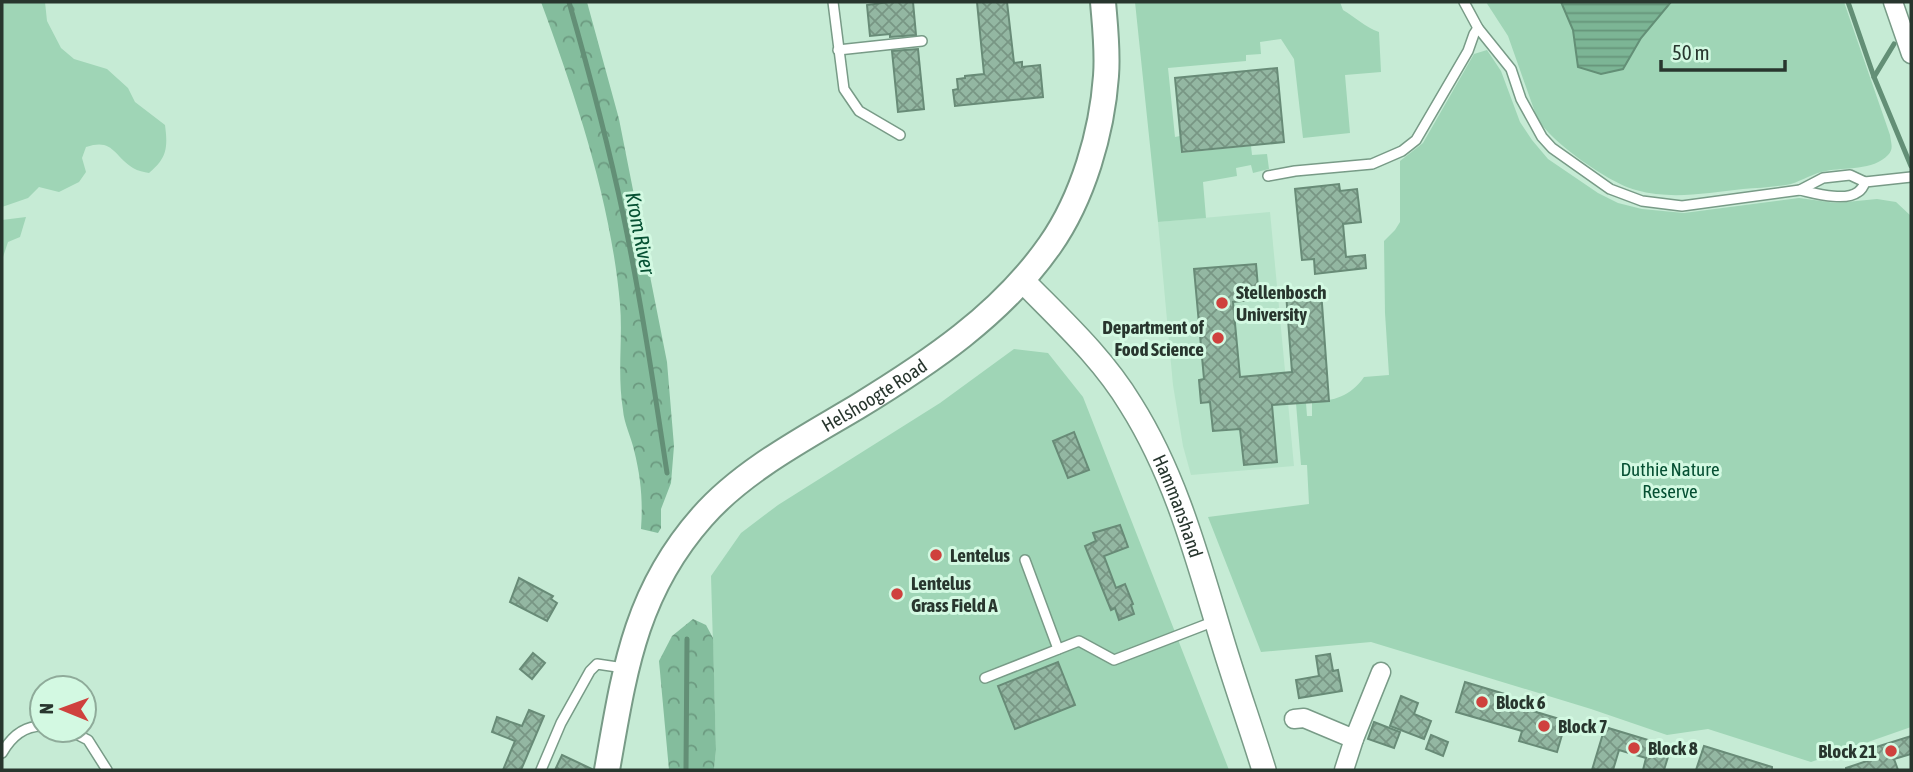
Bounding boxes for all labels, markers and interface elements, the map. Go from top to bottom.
scale bar [1661,28,1785,72]
text: 50 m [1672,40,1710,64]
water label: Krom River [621,190,661,277]
place label: Stellenbosch University [1236,281,1327,325]
marker: Stellenbosch University [1214,295,1230,311]
place label: Department of Food Science [1102,316,1205,360]
marker: Department of Food Science [1210,330,1226,346]
street label: Helshoogte Road [818,354,931,436]
street label: Hammanshand [1149,451,1207,560]
park label: Duthie Nature Reserve [1620,458,1720,502]
place label: Lentelus [950,544,1010,566]
marker: Lentelus [928,547,944,563]
place label: Lentelus Grass Field A [911,572,998,616]
marker: Lentelus Grass Field A [889,586,905,602]
north arrow [28,674,98,744]
place label: Block 6 [1496,691,1546,713]
marker: Block 6 [1474,694,1490,710]
text: N [35,703,57,715]
place label: Block 7 [1558,715,1608,737]
marker: Block 7 [1536,718,1552,734]
place label: Block 8 [1648,737,1698,759]
marker: Block 8 [1626,740,1642,756]
place label: Block 21 [1818,740,1877,762]
marker: Block 21 [1883,743,1899,759]

